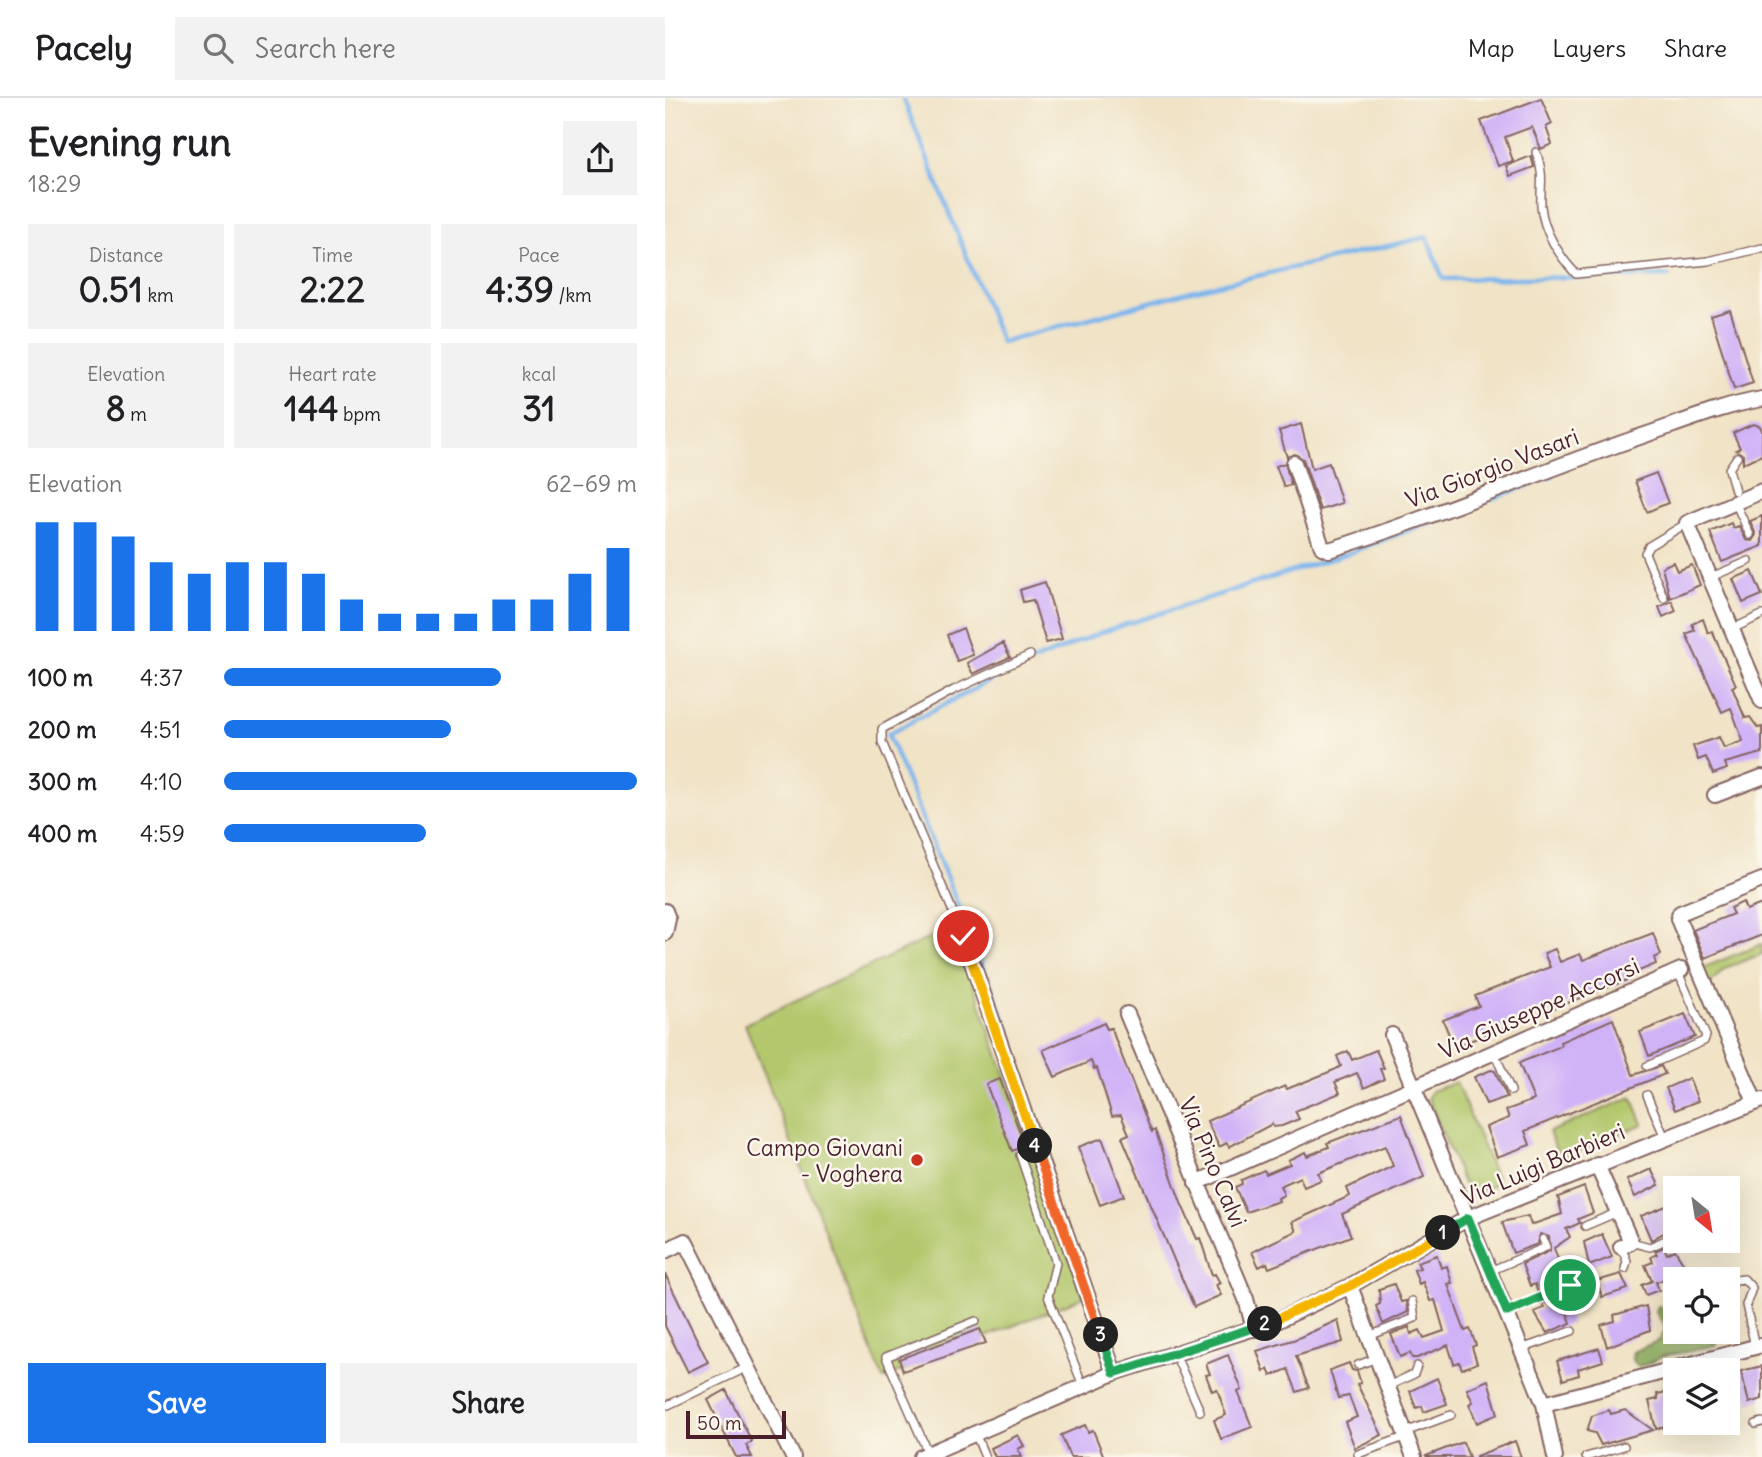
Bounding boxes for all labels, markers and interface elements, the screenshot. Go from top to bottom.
search box [175,17,665,80]
text: Pacely [35,27,133,69]
icon: search [199,29,237,67]
text: Search here [255,32,396,65]
text: Map [1468,33,1514,63]
text: Layers [1552,33,1626,63]
text: Share [1664,33,1727,63]
text: Evening run [28,119,231,166]
button: share [563,121,637,195]
text: 18:29 [28,169,81,198]
text: Distance [89,243,163,267]
text: Time [312,243,353,267]
text: Pace [518,243,559,267]
text: 0.51 [79,267,143,311]
text: 2:22 [300,267,365,311]
text: 4:39 [486,267,554,311]
text: km [143,283,174,307]
text: /km [554,283,592,307]
text: Elevation [87,362,165,386]
text: Heart rate [288,362,377,386]
text: kcal [522,362,556,386]
text: 8 [105,386,126,430]
text: 144 [284,386,338,430]
text: 31 [522,386,556,430]
text: m [126,402,147,426]
text: bpm [338,402,381,426]
street label: Via Giorgio Vasari [1401,422,1583,514]
text: Elevation [28,469,122,498]
text: 62–69 m [546,469,637,498]
text: 100 m [28,663,93,692]
text: 4:37 [140,663,183,692]
text: 200 m [28,715,97,744]
text: 4:51 [140,715,181,744]
text: 300 m [28,767,97,796]
text: 4:10 [140,767,183,796]
text: 400 m [28,819,97,848]
text: 4:59 [140,819,185,848]
pin [933,906,993,966]
icon: check [944,917,982,955]
street label: Via Giuseppe Accorsi [1434,951,1644,1065]
street label: Via Pino Calvi [1173,1093,1253,1231]
street label: Via Luigi Barbieri [1457,1117,1629,1211]
pin: 4 [1017,1128,1053,1164]
place label: Campo Giovani - Voghera [746,1133,903,1188]
text: 4 [1029,1133,1040,1157]
marker: Campo Giovani - Voghera [909,1152,925,1168]
north arrow [1663,1176,1739,1253]
map controls [1663,1176,1740,1435]
pin: 1 [1425,1216,1461,1250]
text: 1 [1439,1220,1446,1244]
pin [1540,1255,1600,1315]
icon: arrive [1551,1266,1589,1304]
button: locate [1663,1267,1740,1344]
pin: 2 [1247,1306,1283,1342]
text: 2 [1259,1311,1270,1335]
pin: 3 [1083,1318,1118,1352]
text: 3 [1095,1322,1106,1346]
button: layers [1663,1358,1740,1435]
button: Save [28,1363,326,1443]
button: Share [340,1363,637,1443]
scale bar [686,1408,786,1440]
text: 50 m [697,1411,742,1435]

